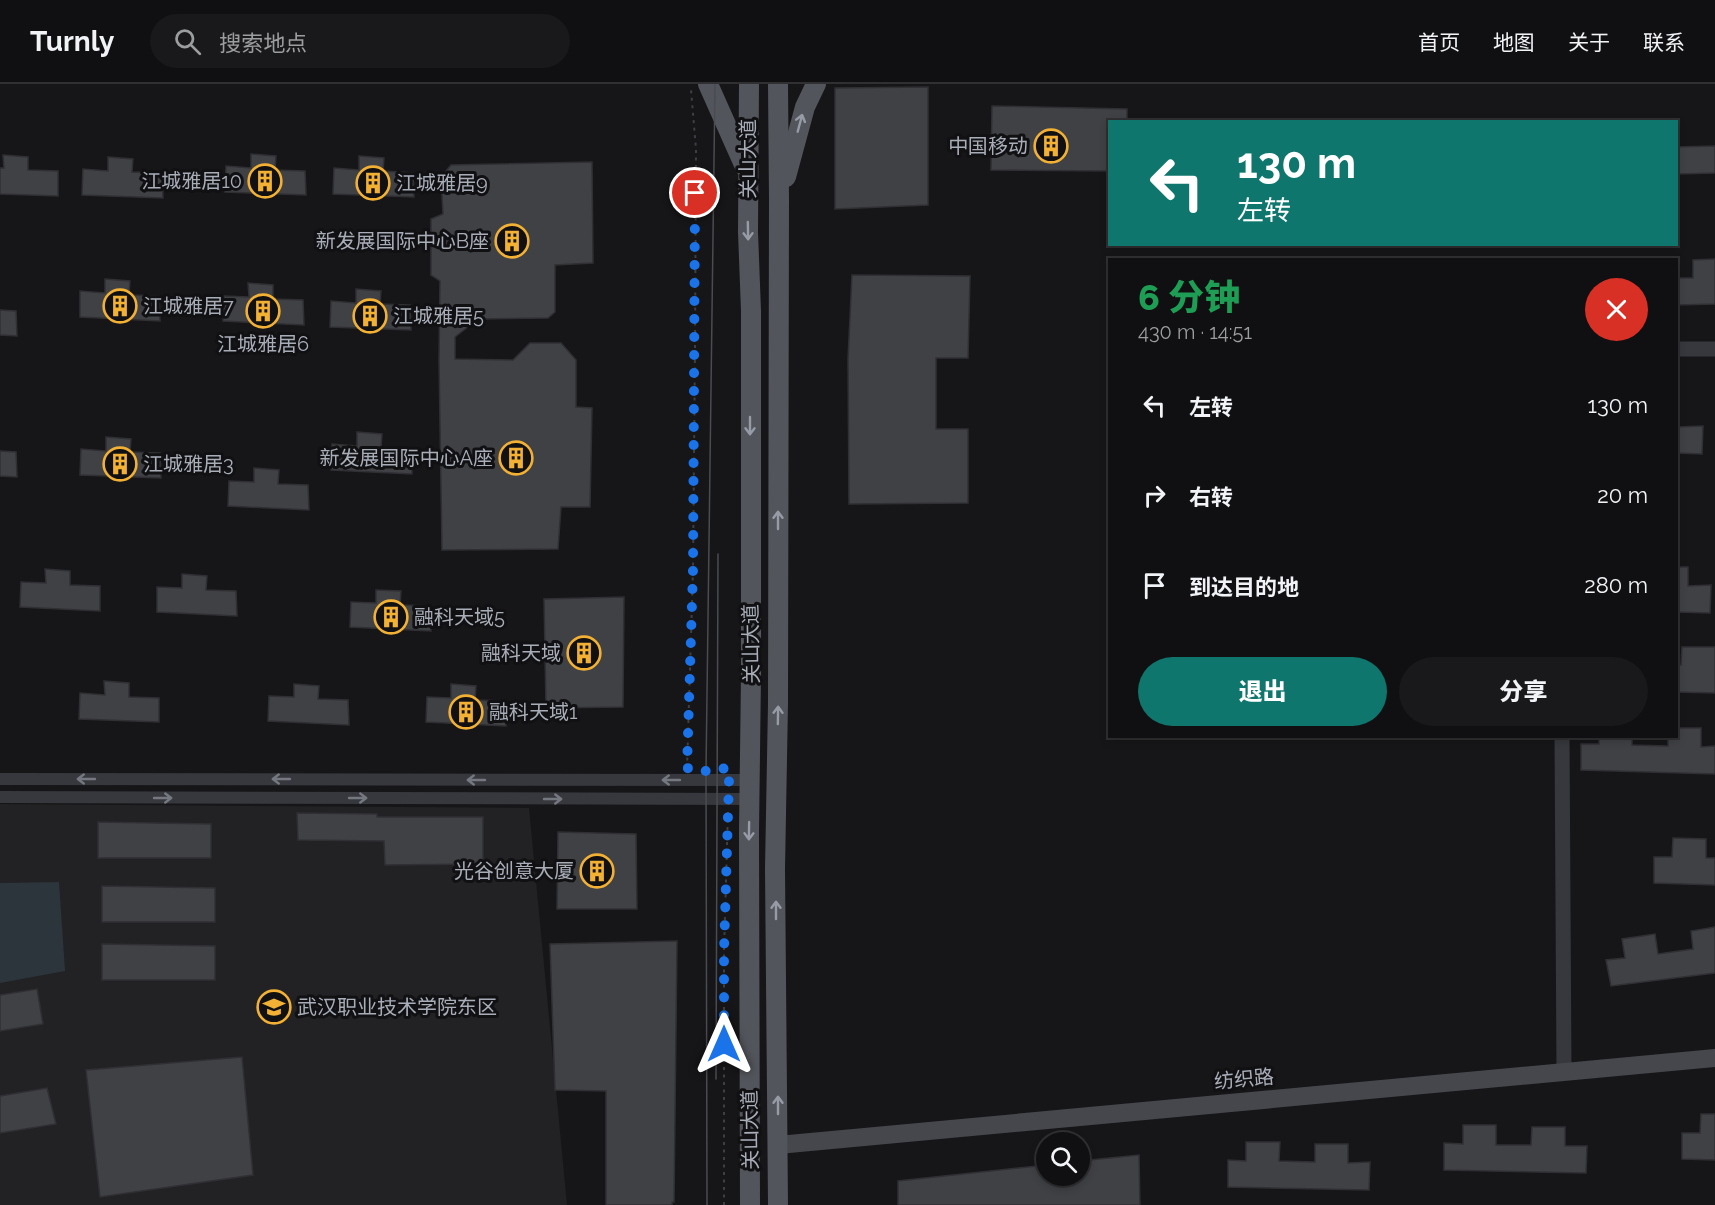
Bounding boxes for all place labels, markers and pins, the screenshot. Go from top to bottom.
building icon: 中国移动 [1033,128,1069,164]
place label: 中国移动 [948,134,1028,158]
building icon: 江城雅居10 [247,163,283,199]
building icon: 江城雅居9 [355,165,391,201]
pin [669,167,720,218]
place label: 江城雅居10 [141,169,242,193]
place label: 江城雅居9 [396,171,488,195]
building icon: 新发展国际中心B座 [494,223,530,259]
place label: 新发展国际中心B座 [316,229,489,253]
building icon: 江城雅居7 [102,288,138,324]
building icon: 江城雅居6 [245,293,281,329]
place label: 江城雅居7 [143,294,234,318]
building icon: 江城雅居5 [352,298,388,334]
place label: 江城雅居5 [393,304,484,328]
place label: 江城雅居6 [217,332,309,356]
building icon: 新发展国际中心A座 [498,440,534,476]
building icon: 江城雅居3 [102,446,138,482]
place label: 新发展国际中心A座 [319,446,493,470]
place label: 江城雅居3 [143,452,234,476]
building icon: 融科天域5 [373,599,409,635]
place label: 融科天域5 [414,605,505,629]
building icon: 融科天域 [566,635,602,671]
place label: 融科天域 [481,641,561,665]
building icon: 融科天域1 [448,694,484,730]
place label: 融科天域1 [489,700,578,724]
building icon: 光谷创意大厦 [579,853,615,889]
place label: 光谷创意大厦 [454,859,574,883]
school or university icon: 武汉职业技术学院东区 [256,989,292,1025]
place label: 武汉职业技术学院东区 [297,995,497,1019]

